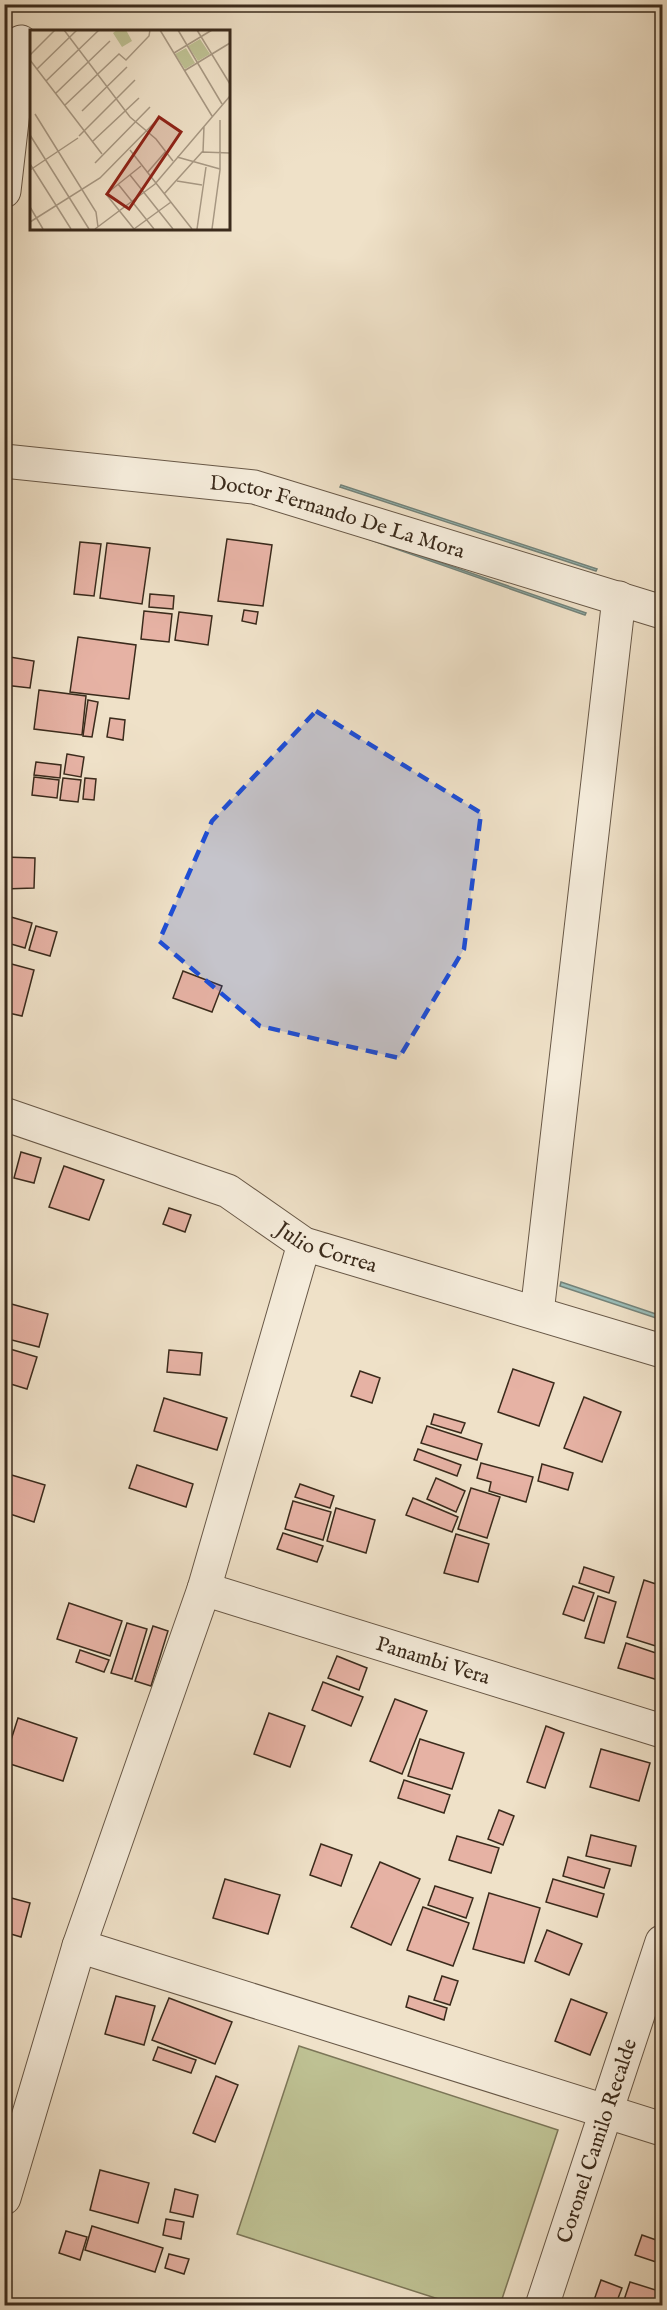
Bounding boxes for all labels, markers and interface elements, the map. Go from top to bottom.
inset map [30,30,230,230]
street label: Doctor Fernando De La Mora [208,470,469,566]
street label: Julio Correa [269,1215,381,1280]
street label: Panambi Vera [372,1631,494,1692]
street label: Coronel Camilo Recalde [552,2035,644,2247]

